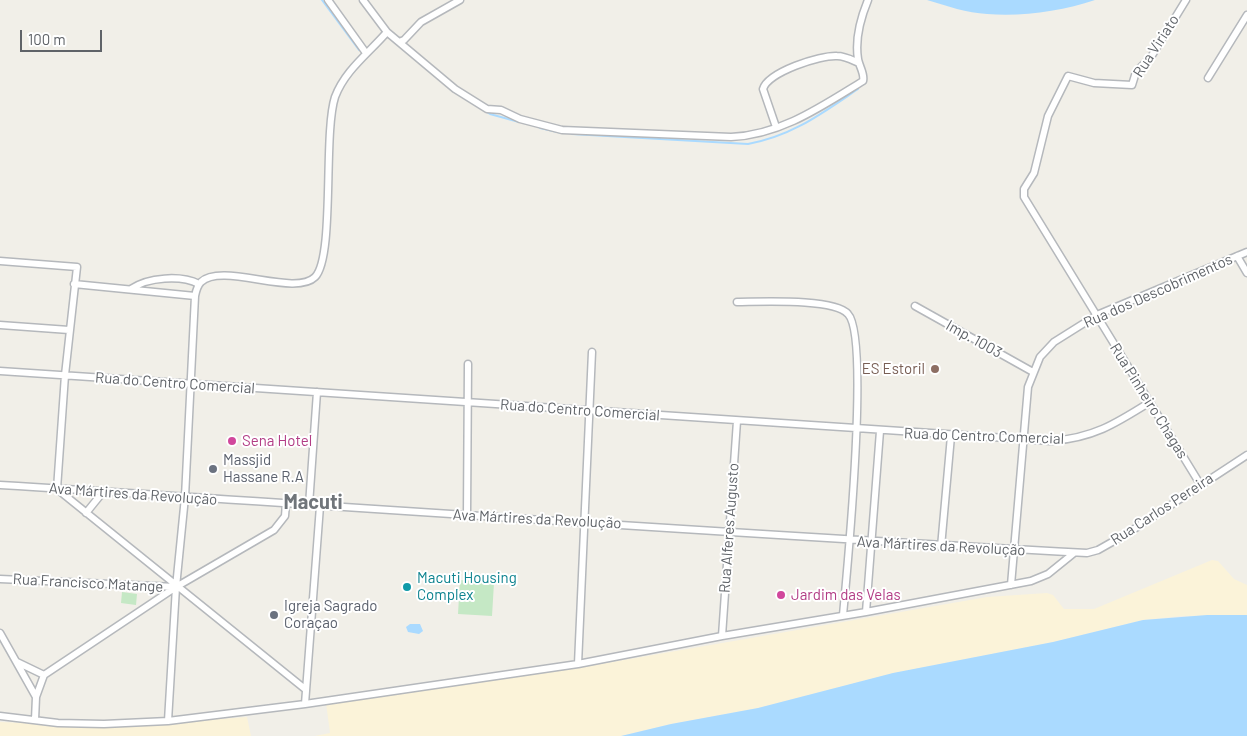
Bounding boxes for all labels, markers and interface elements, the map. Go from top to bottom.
street label: Rua Viriato [1129,11,1183,81]
scale bar [22,20,105,52]
text: 100 m [28,30,66,48]
street label: Rua dos Descobrimentos [1081,250,1235,332]
street label: Imp. 1003 [943,316,1005,362]
street label: Rua Pinheiro Chagas [1106,340,1192,462]
place label: ES Estoril [862,360,925,378]
marker: ES Estoril [929,363,941,375]
street label: Rua do Centro Comercial [95,368,255,398]
street label: Rua do Centro Comercial [500,395,660,425]
street label: Rua do Centro Comercial [904,424,1064,448]
place label: Sena Hotel [242,432,312,450]
marker: Sena Hotel [226,435,238,447]
place label: Massjid Hassane R.A [223,451,304,486]
street label: Rua Alferes Augusto [715,462,743,594]
marker: Massjid Hassane R.A [207,463,219,475]
street label: Rua Carlos Pereira [1107,469,1217,549]
street label: Ava Mártires da Revolução [48,479,218,509]
district label: Macuti [283,490,343,514]
street label: Ava Mártires da Revolução [452,506,622,532]
street label: Ava Mártires da Revolução [856,533,1026,559]
place label: Macuti Housing Complex [417,569,517,604]
street label: Rua Francisco Matange [12,570,164,596]
marker: Macuti Housing Complex [401,581,413,593]
place label: Jardim das Velas [791,586,901,604]
marker: Jardim das Velas [775,589,787,601]
place label: Igreja Sagrado Coraçao [284,597,378,632]
marker: Igreja Sagrado Coraçao [268,609,280,621]

